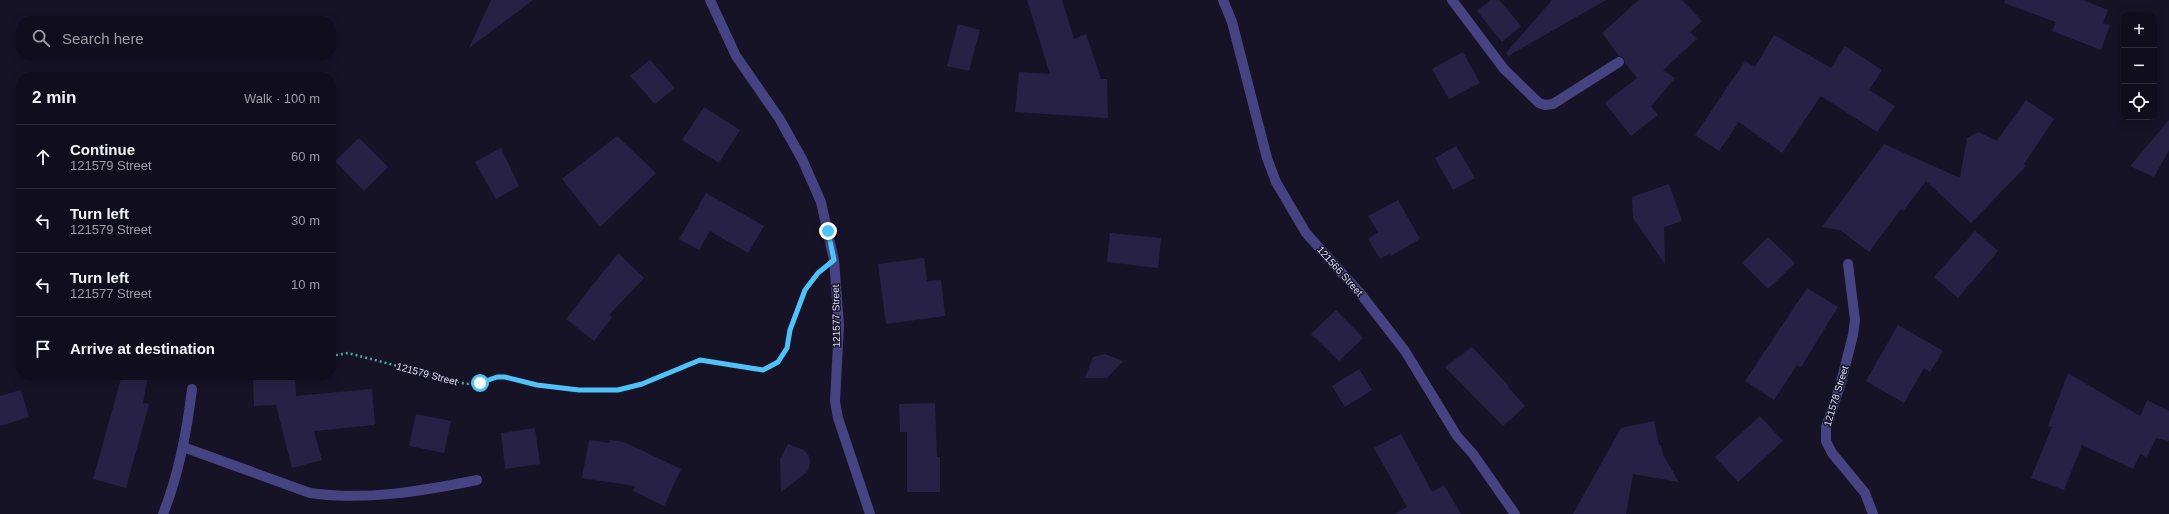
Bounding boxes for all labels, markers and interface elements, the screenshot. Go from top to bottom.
map controls [2121,12,2157,120]
button: + [2121,12,2157,48]
search box [16,16,336,60]
icon: search [30,27,52,49]
text: Search here [62,30,144,47]
button: − [2121,48,2157,84]
button: locate [2121,84,2157,120]
text: 2 min [32,88,76,107]
text: Walk · 100 m [244,91,320,106]
text: Continue [70,141,135,158]
icon: ahead [32,146,54,168]
text: 60 m [291,149,320,164]
text: 121579 Street [70,158,152,173]
text: Turn left [70,205,129,222]
icon: left [32,210,54,232]
text: 30 m [291,213,320,228]
text: 121579 Street [70,222,152,237]
route end [819,222,837,240]
street label: 121566 Street [1315,244,1365,298]
text: Turn left [70,269,129,286]
icon: left [32,274,54,296]
text: 10 m [291,277,320,292]
street label: 121577 Street [830,284,842,348]
text: 121577 Street [70,286,152,301]
icon: arrive [32,338,54,360]
text: Arrive at destination [70,340,215,357]
street label: 121579 Street [395,361,459,388]
street label: 121578 Street [1822,364,1851,428]
route start [471,374,489,392]

